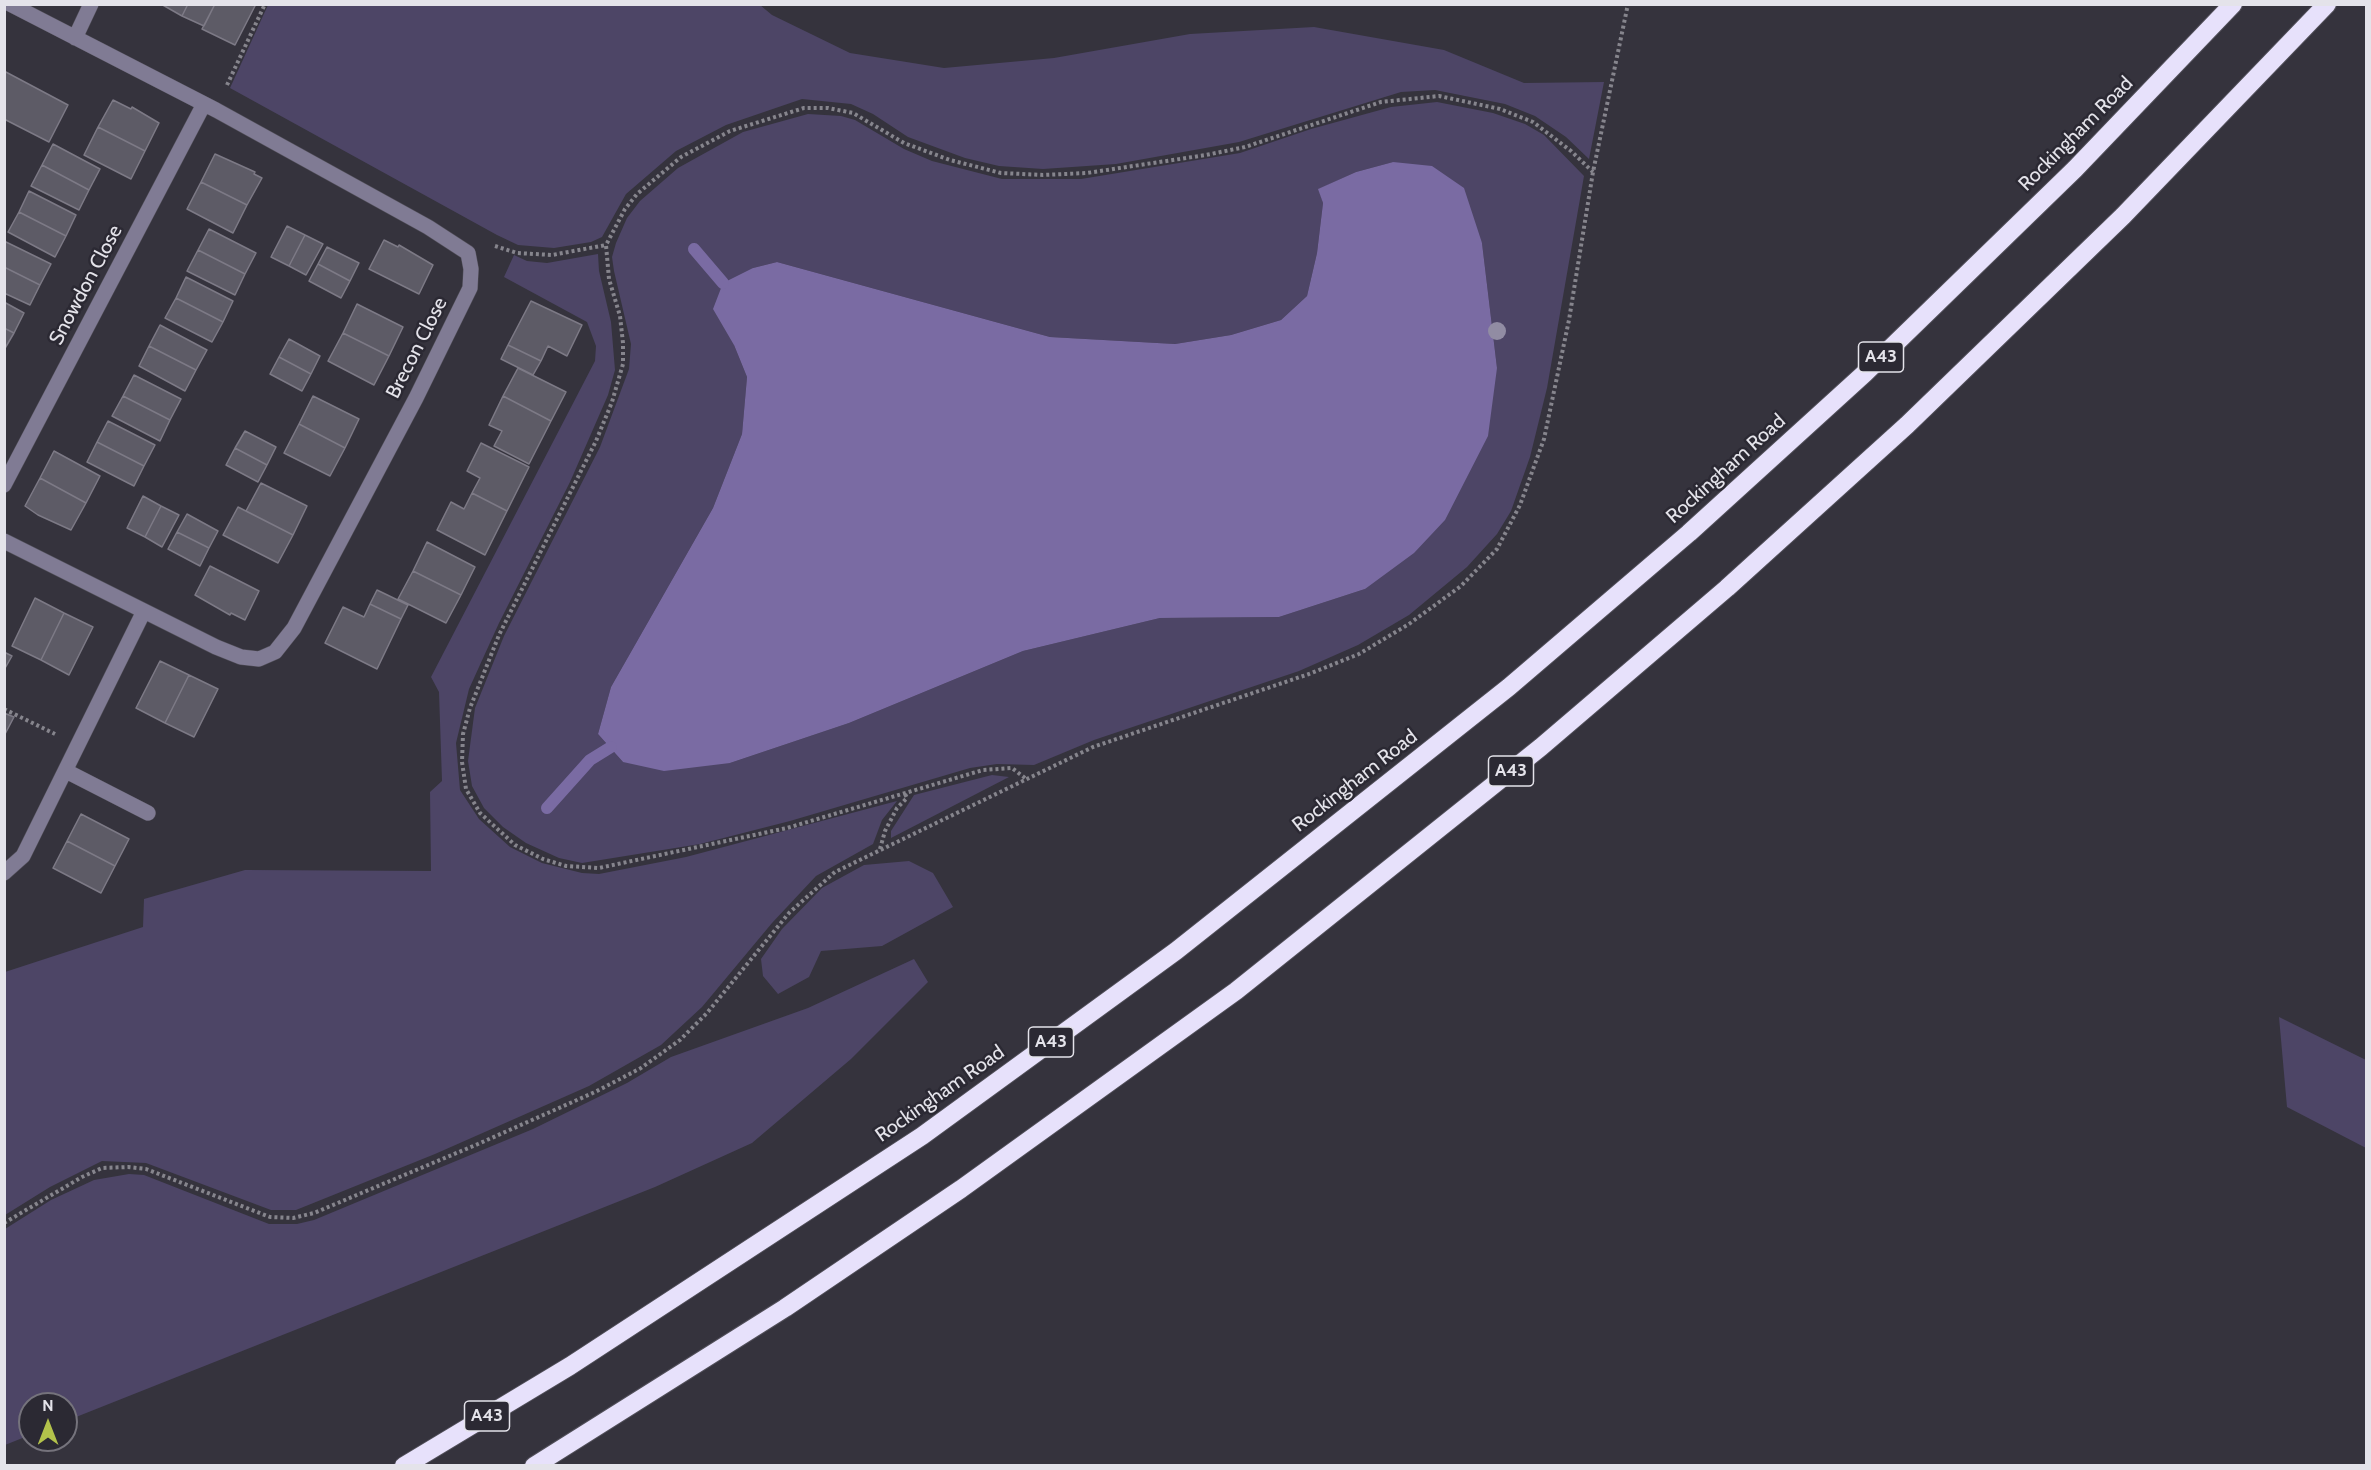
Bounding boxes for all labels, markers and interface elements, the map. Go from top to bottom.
street label: Rockingham Road [2014,72,2138,196]
street label: Snowdon Close [44,221,128,349]
street label: Brecon Close [381,293,453,403]
road number: A43 [1858,342,1904,372]
street label: Rockingham Road [1662,409,1790,529]
street label: Rockingham Road [1288,725,1422,837]
road number: A43 [1488,756,1534,786]
road number: A43 [1028,1027,1074,1057]
street label: Rockingham Road [871,1041,1009,1147]
north arrow [18,1392,78,1452]
text: N [42,1396,54,1415]
road number: A43 [464,1401,510,1431]

